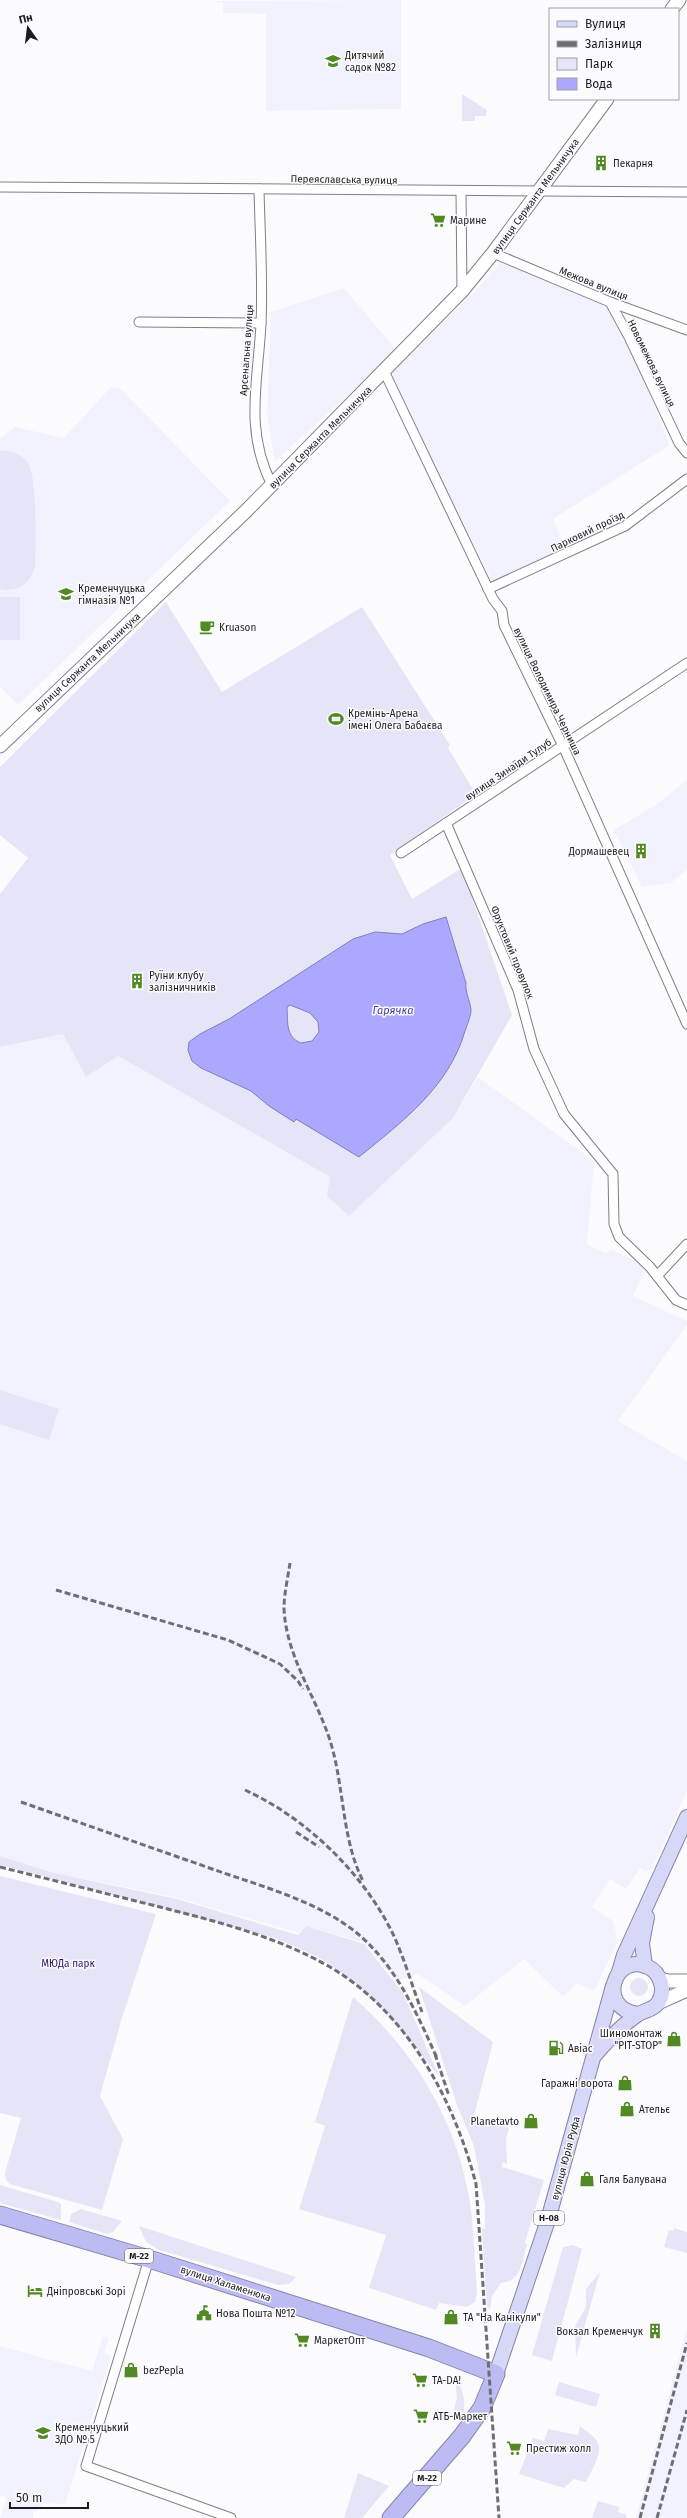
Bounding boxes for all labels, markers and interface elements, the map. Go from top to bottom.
north arrow [8,8,48,48]
legend [549,8,679,100]
text: Пн [17,11,34,27]
text: Вулиця [585,17,626,31]
text: Залізниця [585,37,642,51]
place label: Дитячий садок №82 [344,50,396,74]
school or university icon: Дитячий садок №82 [324,52,342,70]
text: Парк [585,57,614,71]
text: Вода [585,77,612,91]
street label: вулиця Сержанта Мельничука [490,136,582,257]
building icon: Пекарня [592,154,610,172]
place label: Пекарня [613,158,653,170]
street label: Переяславська вулиця [290,173,398,187]
supermarket icon: Марине [429,211,447,229]
place label: Марине [450,215,487,227]
street label: Межова вулиця [557,265,630,303]
street label: Арсенальна вулиця [238,304,256,396]
street label: Новомежова вулиця [625,318,678,409]
street label: вулиця Сержанта Мельничука [267,384,375,492]
street label: Парковий проїзд [548,508,627,555]
place label: Кременчуцька гімназія №1 [78,583,145,607]
school or university icon: Кременчуцька гімназія №1 [57,585,75,603]
street label: вулиця Сержанта Мельничука [32,611,143,715]
cafe icon: Kruason [198,618,216,636]
place label: Kruason [219,622,256,634]
street label: вулиця Володимира Черниша [511,626,583,757]
place label: Кремінь-Арена імені Олега Бабаєва [348,707,443,732]
sports icon: Кремінь-Арена імені Олега Бабаєва [327,710,345,728]
street label: вулиця Зинаїди Тулуб [462,735,554,803]
building icon: Дормашевец [632,842,650,860]
place label: Дормашевец [568,846,629,858]
street label: Фруктовий провулок [488,904,537,1001]
place label: Руїни клубу залізничників [149,969,216,994]
building icon: Руїни клубу залізничників [128,972,146,990]
water label: Гарячка [373,1004,413,1017]
park label: МЮДа парк [41,1958,95,1970]
place label: Шиномонтаж "PIT-STOP" [600,2028,662,2052]
shop icon: Шиномонтаж "PIT-STOP" [665,2030,683,2048]
fuel station icon: Авіас [547,2039,565,2057]
place label: Авіас [568,2042,593,2055]
shop icon: Гаражні ворота [616,2074,634,2092]
place label: Гаражні ворота [541,2077,613,2090]
shop icon: Ательє [618,2100,636,2118]
place label: Ательє [639,2104,670,2116]
shop icon: Planetavto [522,2112,540,2130]
street label: вулиця Юрія Руфа [548,2115,583,2201]
place label: Planetavto [471,2116,519,2128]
shop icon: Галя Балувана [578,2170,596,2188]
place label: Галя Балувана [599,2174,667,2186]
road number: Н-08 [534,2211,564,2225]
road number: М-22 [125,2249,153,2263]
street label: вулиця Халаменюка [179,2264,272,2304]
hotel icon: Дніпровські Зорі [26,2282,44,2300]
place label: Дніпровські Зорі [46,2285,126,2298]
public building icon: Нова Пошта №12 [195,2304,213,2322]
place label: Нова Пошта №12 [216,2308,296,2320]
shop icon: ТА "На Канікули" [442,2308,460,2326]
place label: ТА "На Канікули" [463,2311,541,2324]
building icon: Вокзал Кременчук [646,2322,664,2340]
place label: Вокзал Кременчук [556,2326,644,2338]
supermarket icon: МаркетОпт [293,2331,311,2349]
place label: МаркетОпт [314,2335,366,2347]
shop icon: bezPepla [122,2361,140,2379]
place label: bezPepla [143,2365,184,2377]
supermarket icon: TA-DA! [411,2371,429,2389]
place label: TA-DA! [432,2375,461,2387]
supermarket icon: АТБ-Маркет [412,2407,430,2425]
place label: АТБ-Маркет [433,2411,488,2423]
place label: Кременчуцький ЗДО № 5 [55,2422,129,2446]
school or university icon: Кременчуцький ЗДО № 5 [34,2424,52,2442]
supermarket icon: Престиж холл [505,2439,523,2457]
place label: Престиж холл [526,2443,591,2455]
road number: М-22 [413,2471,441,2485]
scale bar [10,2484,88,2510]
text: 50 m [16,2491,42,2505]

